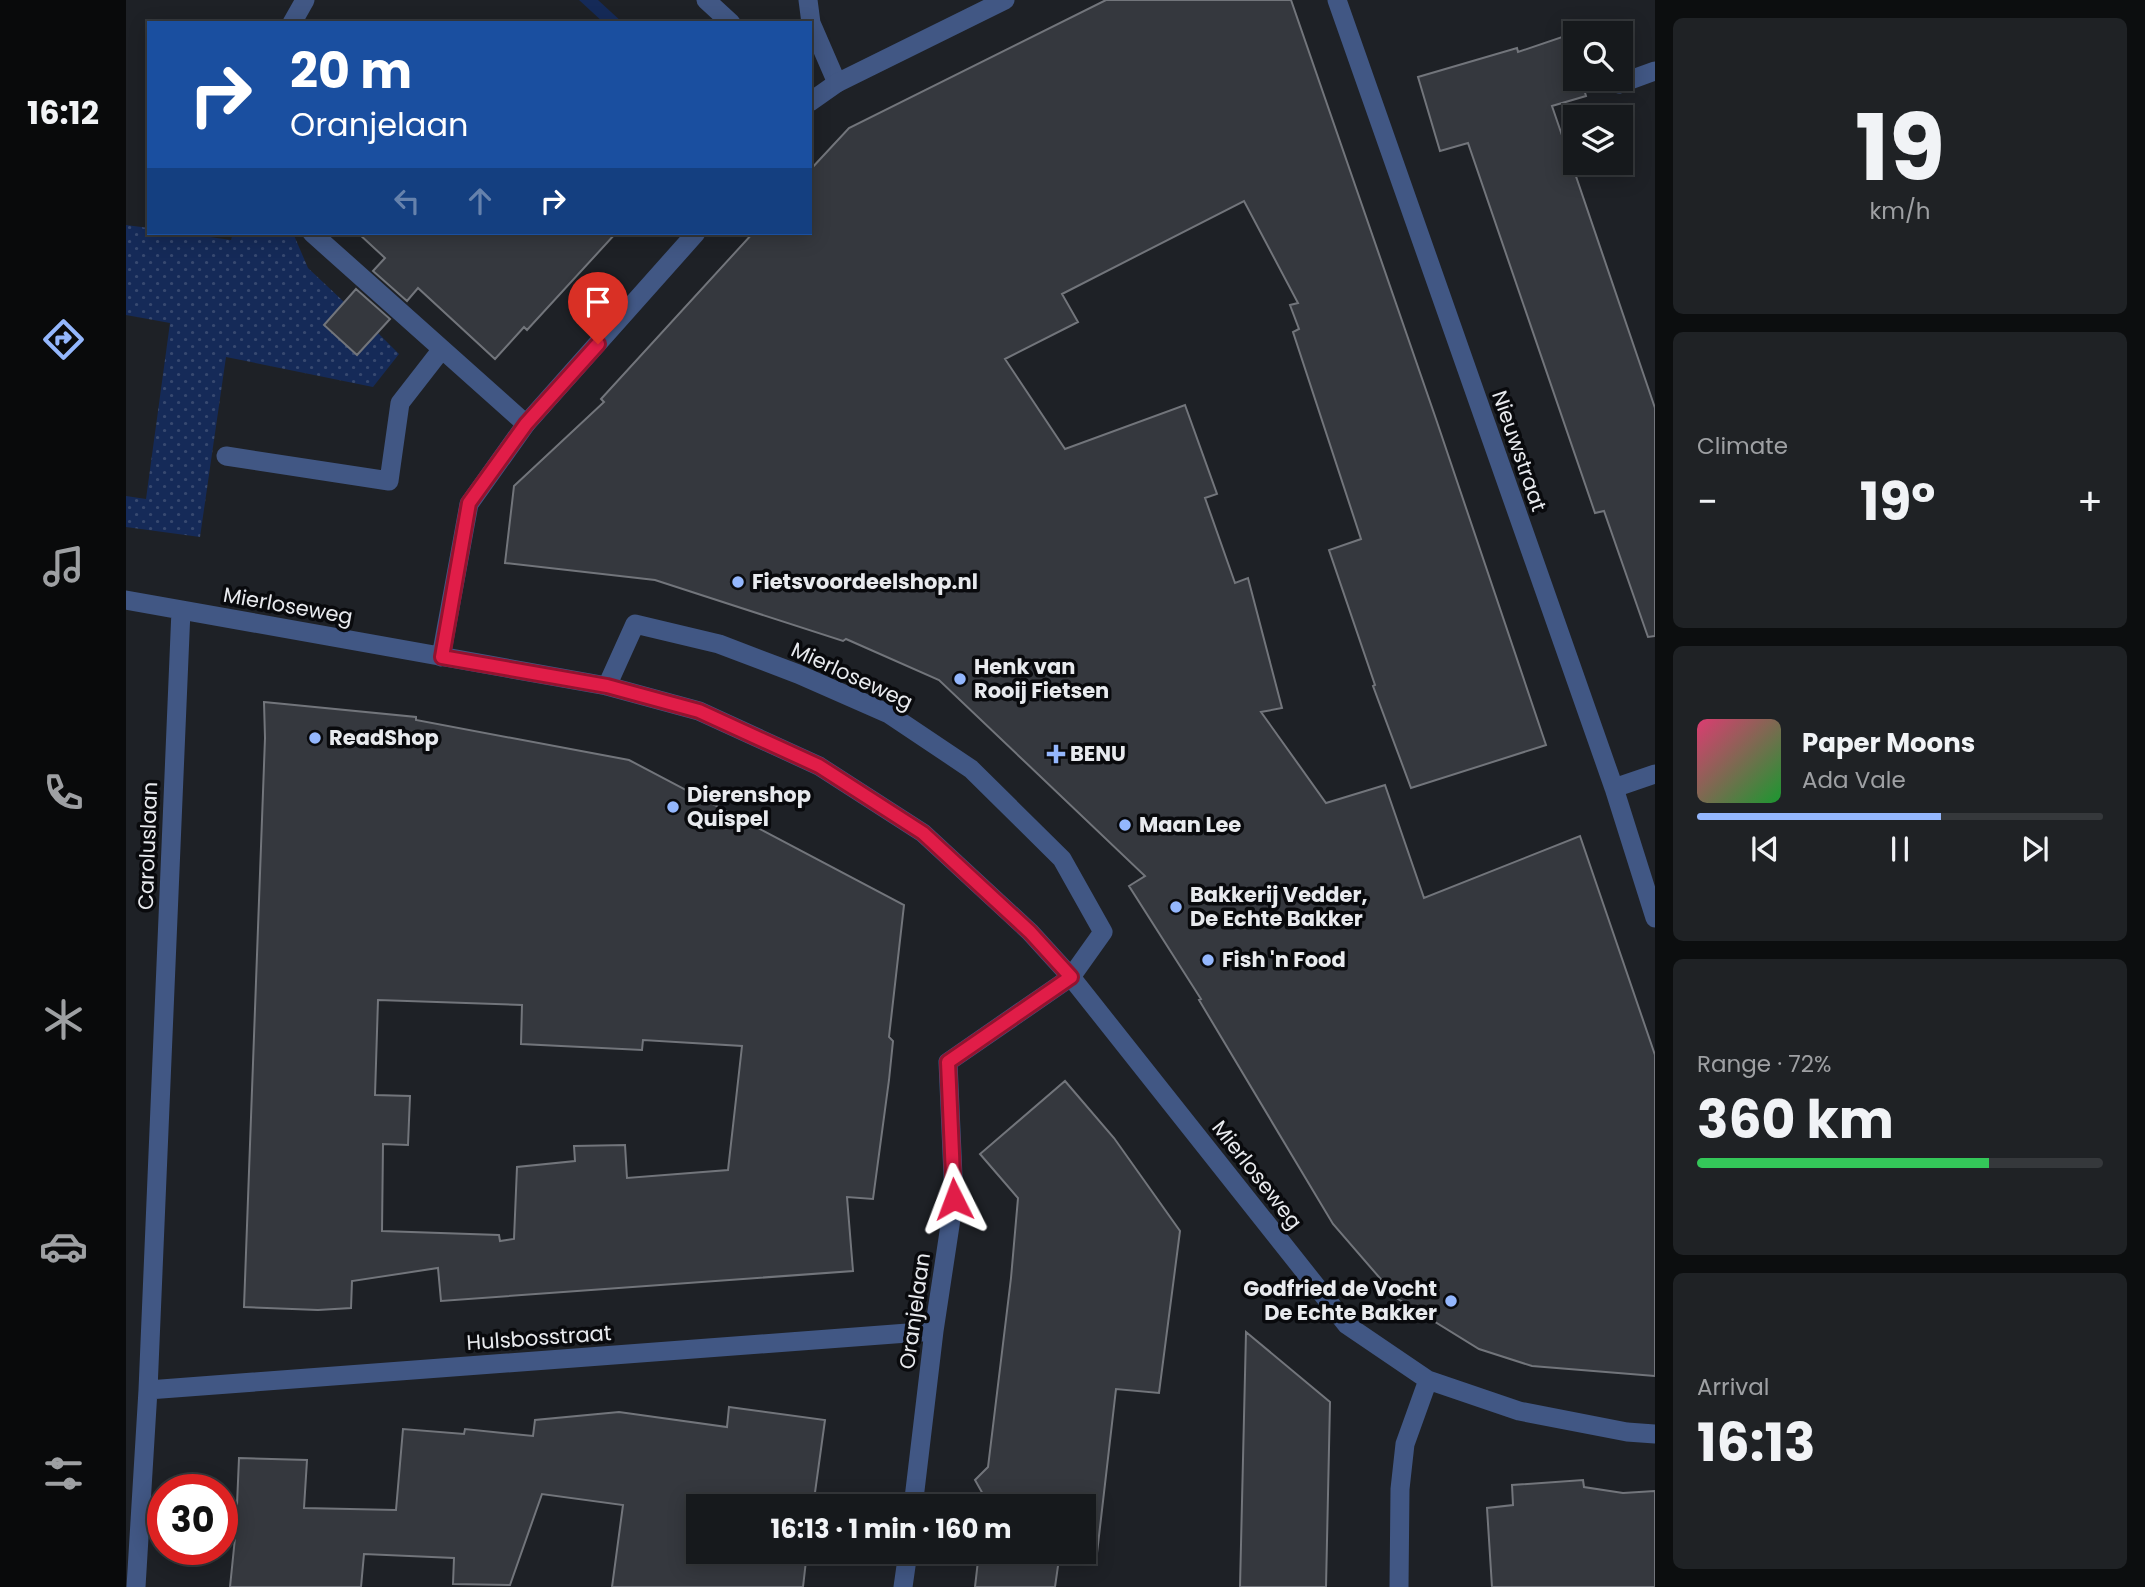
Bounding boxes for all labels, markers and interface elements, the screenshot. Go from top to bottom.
map controls [1563,21,1633,175]
button: search [1563,21,1633,91]
text: 20 m [290,37,412,105]
icon: right [175,49,266,140]
text: 19 [1855,84,1945,212]
text: 16:12 [27,90,99,135]
text: Oranjelaan [290,102,469,147]
button: layers [1563,105,1633,175]
icon: left [388,182,426,220]
icon: ahead [461,182,499,220]
icon: right [534,182,572,220]
text: km/h [1869,195,1931,227]
pin [568,272,628,344]
icon: arrive [579,283,617,321]
icon: directions [39,315,88,364]
street label: Nieuwstraat [1485,387,1554,515]
text: Climate [1697,430,1788,462]
text: 19° [1860,465,1935,538]
text: − [1697,475,1718,528]
text: + [2077,475,2103,528]
icon: music [39,542,88,591]
place label: Fietsvoordeelshop.nl [752,567,978,596]
marker: Fietsvoordeelshop.nl [730,574,746,590]
street label: Mierloseweg [221,580,355,631]
street label: Mierloseweg [787,635,918,716]
place label: Henk van Rooij Fietsen [974,652,1109,705]
marker: Henk van Rooij Fietsen [952,671,968,687]
place label: ReadShop [329,723,439,752]
text: Paper Moons [1802,725,1975,761]
marker: ReadShop [307,730,323,746]
place label: BENU [1070,739,1126,768]
marker: BENU [1048,746,1064,762]
text: Ada Vale [1802,764,1906,796]
icon: phone [39,768,88,817]
place label: Dierenshop Quispel [687,780,811,833]
street label: Caroluslaan [131,781,164,911]
marker: Dierenshop Quispel [665,799,681,815]
place label: Maan Lee [1139,810,1241,839]
marker: Maan Lee [1117,817,1133,833]
icon: previous [1746,830,1784,868]
icon: pause [1881,830,1919,868]
icon: next [2016,830,2054,868]
place label: Bakkerij Vedder, De Echte Bakker [1190,880,1368,933]
marker: Bakkerij Vedder, De Echte Bakker [1168,899,1184,915]
place label: Fish 'n Food [1222,945,1346,974]
marker: Fish 'n Food [1200,952,1216,968]
icon: climate [39,995,88,1044]
text: Range · 72% [1697,1048,1831,1080]
text: 360 km [1697,1083,1894,1156]
street label: Mierloseweg [1206,1114,1309,1235]
position arrow [917,1162,991,1236]
icon: car [39,1222,88,1271]
street label: Oranjelaan [892,1251,937,1371]
place label: Godfried de Vocht De Echte Bakker [1243,1274,1437,1327]
marker: Godfried de Vocht De Echte Bakker [1443,1293,1459,1309]
street label: Hulsbosstraat [466,1318,612,1357]
text: Arrival [1697,1371,1769,1403]
text: 16:13 [1697,1406,1815,1479]
icon: filters [39,1449,88,1498]
speed limit sign: 30 [147,1474,238,1565]
text: 16:13 · 1 min · 160 m [770,1511,1012,1547]

